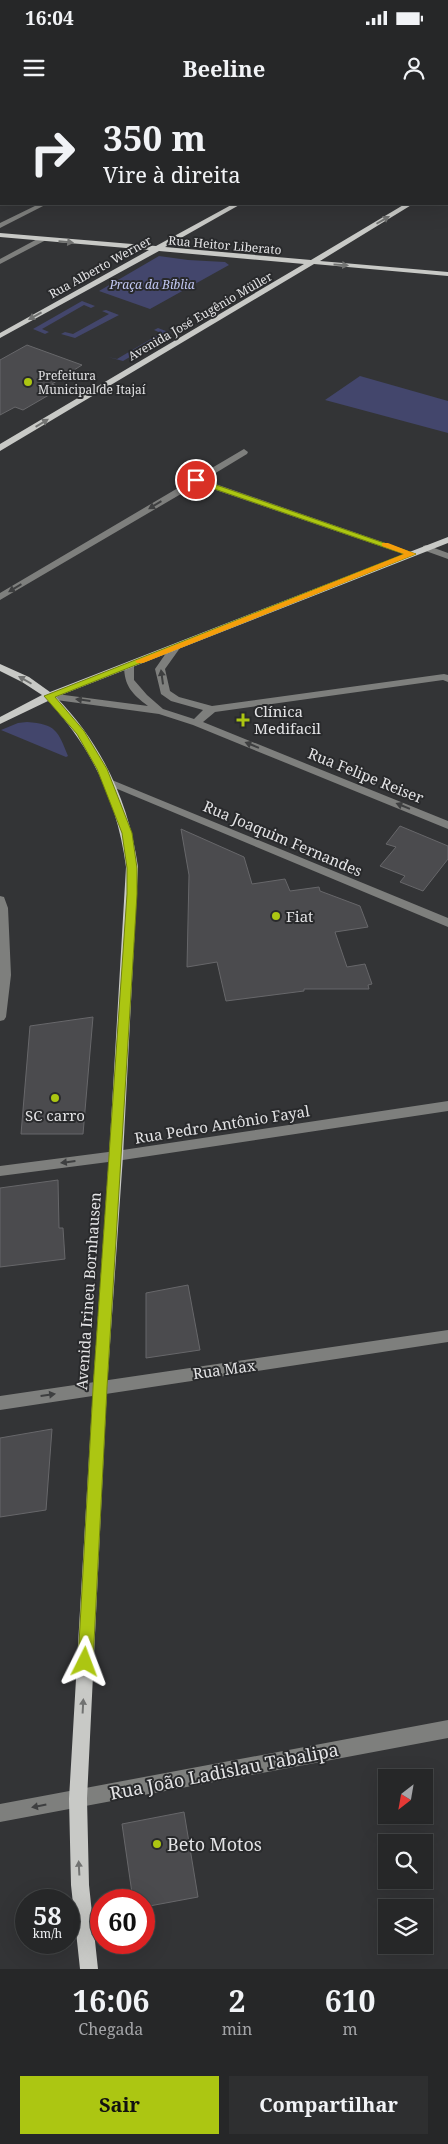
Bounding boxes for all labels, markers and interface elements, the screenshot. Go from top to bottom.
text: 16:04 [25,5,74,31]
text: Beeline [183,53,265,83]
icon: menu [20,54,48,82]
icon: person [400,54,428,82]
text: 350 m [103,114,206,161]
icon: right [20,120,85,185]
text: Vire à direita [103,159,241,189]
one-way arrow [376,215,389,224]
street label: Rua Alberto Werner [46,232,155,302]
street label: Rua Heitor Liberato [168,232,282,258]
one-way arrow [58,238,74,246]
one-way arrow [334,262,350,270]
street label: Avenida José Eugênio Müller [125,267,276,364]
park label: Praça da Bíblia [108,276,195,293]
one-way arrow [28,312,41,321]
place label: Prefeitura Municipal de Itajaí [38,367,146,398]
marker: Prefeitura Municipal de Itajaí [22,376,34,388]
one-way arrow [35,419,48,428]
pin [175,459,217,501]
icon: arrive [182,466,210,494]
one-way arrow [148,501,161,510]
one-way arrow [8,583,21,592]
one-way arrow [157,669,165,685]
one-way arrow [18,676,33,684]
one-way arrow [74,696,90,704]
place label: Clínica Medifacil [254,701,321,738]
marker: Clínica Medifacil [236,713,250,727]
one-way arrow [245,741,259,749]
street label: Rua Felipe Reiser [305,743,427,807]
street label: Rua Joaquim Fernandes [200,795,366,881]
one-way arrow [396,802,410,810]
place label: Fiat [286,906,313,926]
marker: Fiat [270,910,282,922]
marker: SC carro [49,1092,61,1104]
street label: Rua Pedro Antônio Fayal [133,1100,311,1148]
place label: SC carro [25,1105,85,1125]
one-way arrow [59,1158,75,1166]
street label: Avenida Irineu Bornhausen [71,1191,105,1390]
street label: Rua Max [191,1355,257,1383]
one-way arrow [41,1391,57,1399]
position arrow [58,1635,110,1687]
one-way arrow [79,1698,87,1714]
street label: Rua João Ladislau Tabalipa [108,1737,340,1805]
north arrow [378,1769,432,1824]
map controls [378,1769,433,1954]
one-way arrow [31,1802,47,1810]
place label: Beto Motos [167,1832,262,1856]
button: search [378,1834,433,1889]
marker: Beto Motos [151,1838,163,1850]
one-way arrow [75,1860,83,1876]
speed limit sign: 60 [90,1889,155,1954]
text: 58 [33,1898,62,1932]
button: layers [378,1899,433,1954]
text: km/h [33,1925,62,1942]
text: 16:06 [72,1980,149,2021]
text: 2 [229,1980,245,2021]
text: 610 [325,1980,376,2021]
text: Chegada [78,2018,143,2040]
text: min [222,2018,252,2040]
text: m [343,2018,358,2040]
button: Sair [20,2076,219,2134]
button: Compartilhar [229,2076,428,2134]

